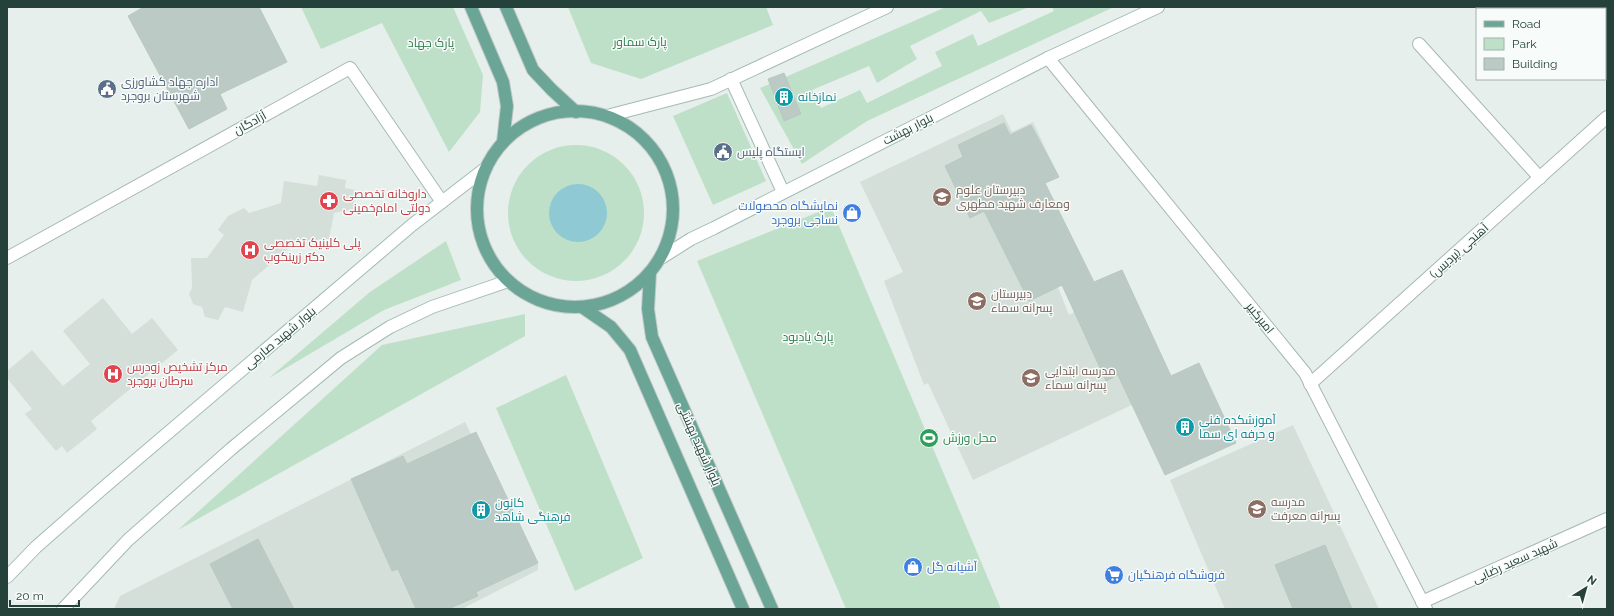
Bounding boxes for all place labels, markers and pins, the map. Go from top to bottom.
place label: اداره جهاد کشاورزی شهرستان بروجرد [121,75,218,103]
public building icon: اداره جهاد کشاورزی شهرستان بروجرد [96,78,118,100]
building icon: نمازخانه [773,86,795,108]
place label: نمازخانه [798,90,836,104]
public building icon: ایستگاه پلیس [712,141,734,163]
place label: ایستگاه پلیس [737,145,805,161]
place label: دبیرستان علوم ومعارف شهید مطهری [956,183,1070,211]
school or university icon: دبیرستان علوم ومعارف شهید مطهری [931,186,953,208]
place label: داروخانه تخصصی دولتی امام‌خمینی [343,187,430,216]
pharmacy icon: داروخانه تخصصی دولتی امام‌خمینی [318,190,340,212]
place label: نمایشگاه محصولات نساجی بروجرد [738,199,838,227]
shop icon: نمایشگاه محصولات نساجی بروجرد [841,202,863,224]
place label: پلی کلینیک تخصصی دکتر زرینکوب [264,236,362,264]
hospital icon: پلی کلینیک تخصصی دکتر زرینکوب [239,239,261,261]
place label: دبیرستان پسرانه سماء [991,287,1053,317]
school or university icon: دبیرستان پسرانه سماء [966,290,988,312]
place label: مرکز تشخیص زودرس سرطان بروجرد [127,360,228,388]
hospital icon: مرکز تشخیص زودرس سرطان بروجرد [102,363,124,385]
place label: مدرسه ابتدایی پسرانه سماء [1045,364,1116,394]
school or university icon: مدرسه ابتدایی پسرانه سماء [1020,367,1042,389]
place label: آموزشکده فنی و حرفه ای سما [1199,413,1277,441]
building icon: آموزشکده فنی و حرفه ای سما [1174,416,1196,438]
sports icon: محل ورزش [918,427,940,449]
place label: محل ورزش [943,431,997,445]
place label: مدرسه پسرانه معرفت [1271,495,1341,525]
place label: کانون فرهنگی شاهد [495,496,571,524]
school or university icon: مدرسه پسرانه معرفت [1246,498,1268,520]
building icon: کانون فرهنگی شاهد [470,499,492,521]
shop icon: آشیانه گل [902,556,924,578]
place label: آشیانه گل [927,560,978,574]
supermarket icon: فروشگاه فرهنگیان [1103,564,1125,586]
place label: فروشگاه فرهنگیان [1128,568,1225,582]

